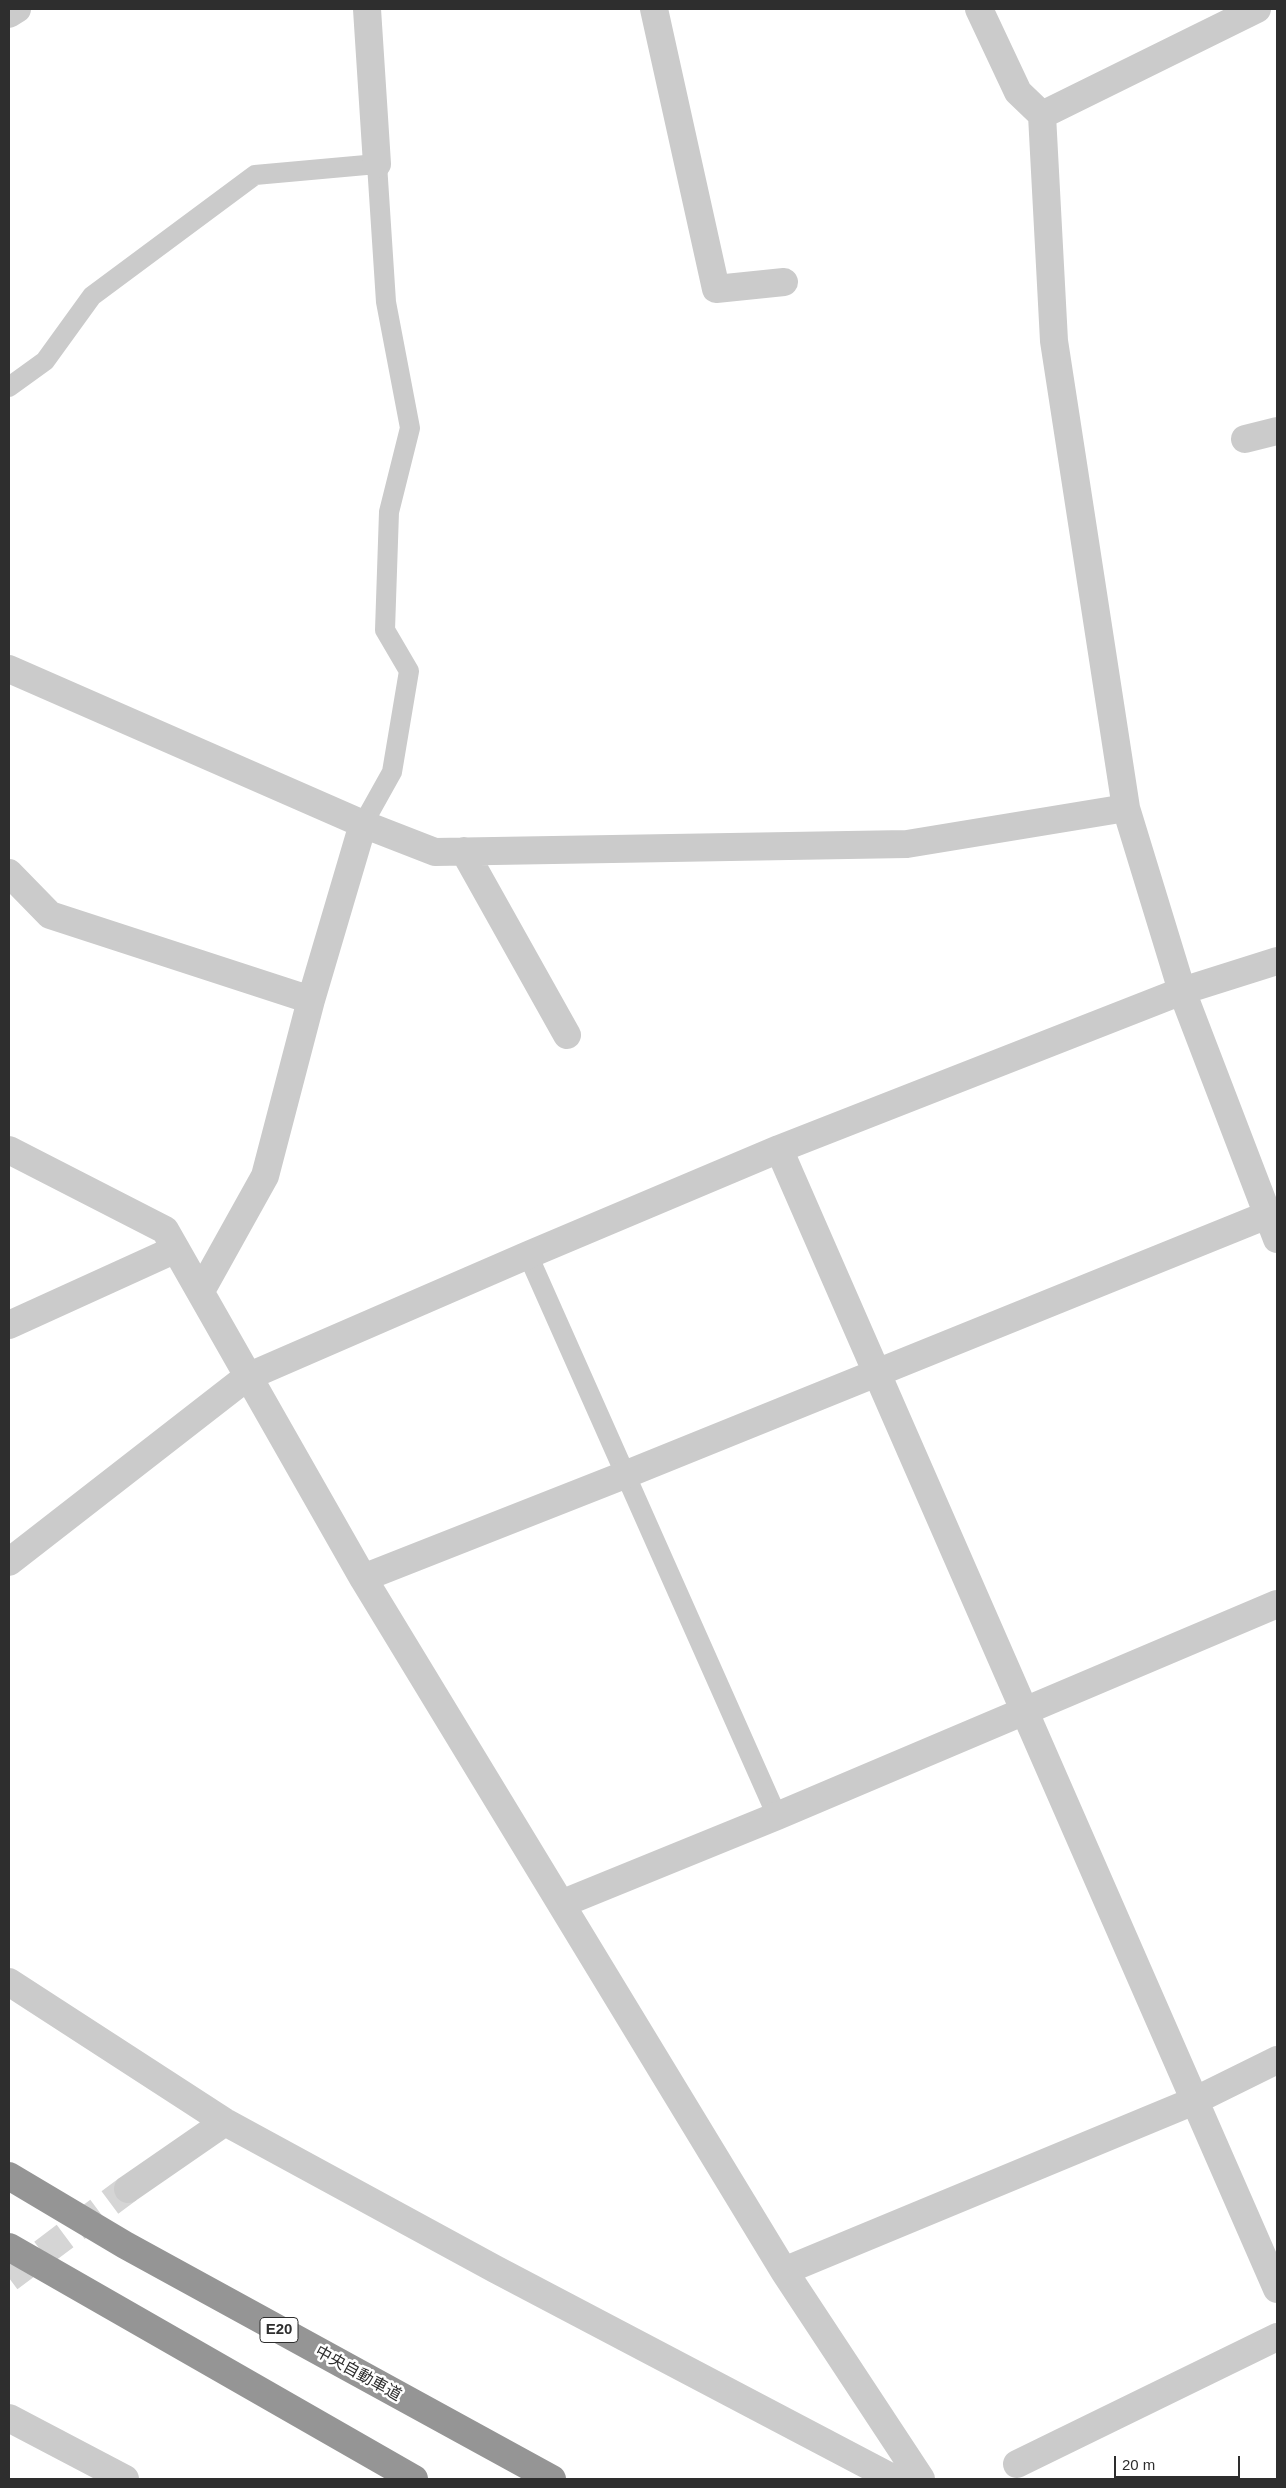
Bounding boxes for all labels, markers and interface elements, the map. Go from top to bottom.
road number: E20 [260,2318,298,2342]
street label: 中央自動車道 [311,2342,405,2406]
scale bar [1116,2446,1242,2478]
text: 20 m [1122,2456,1155,2473]

